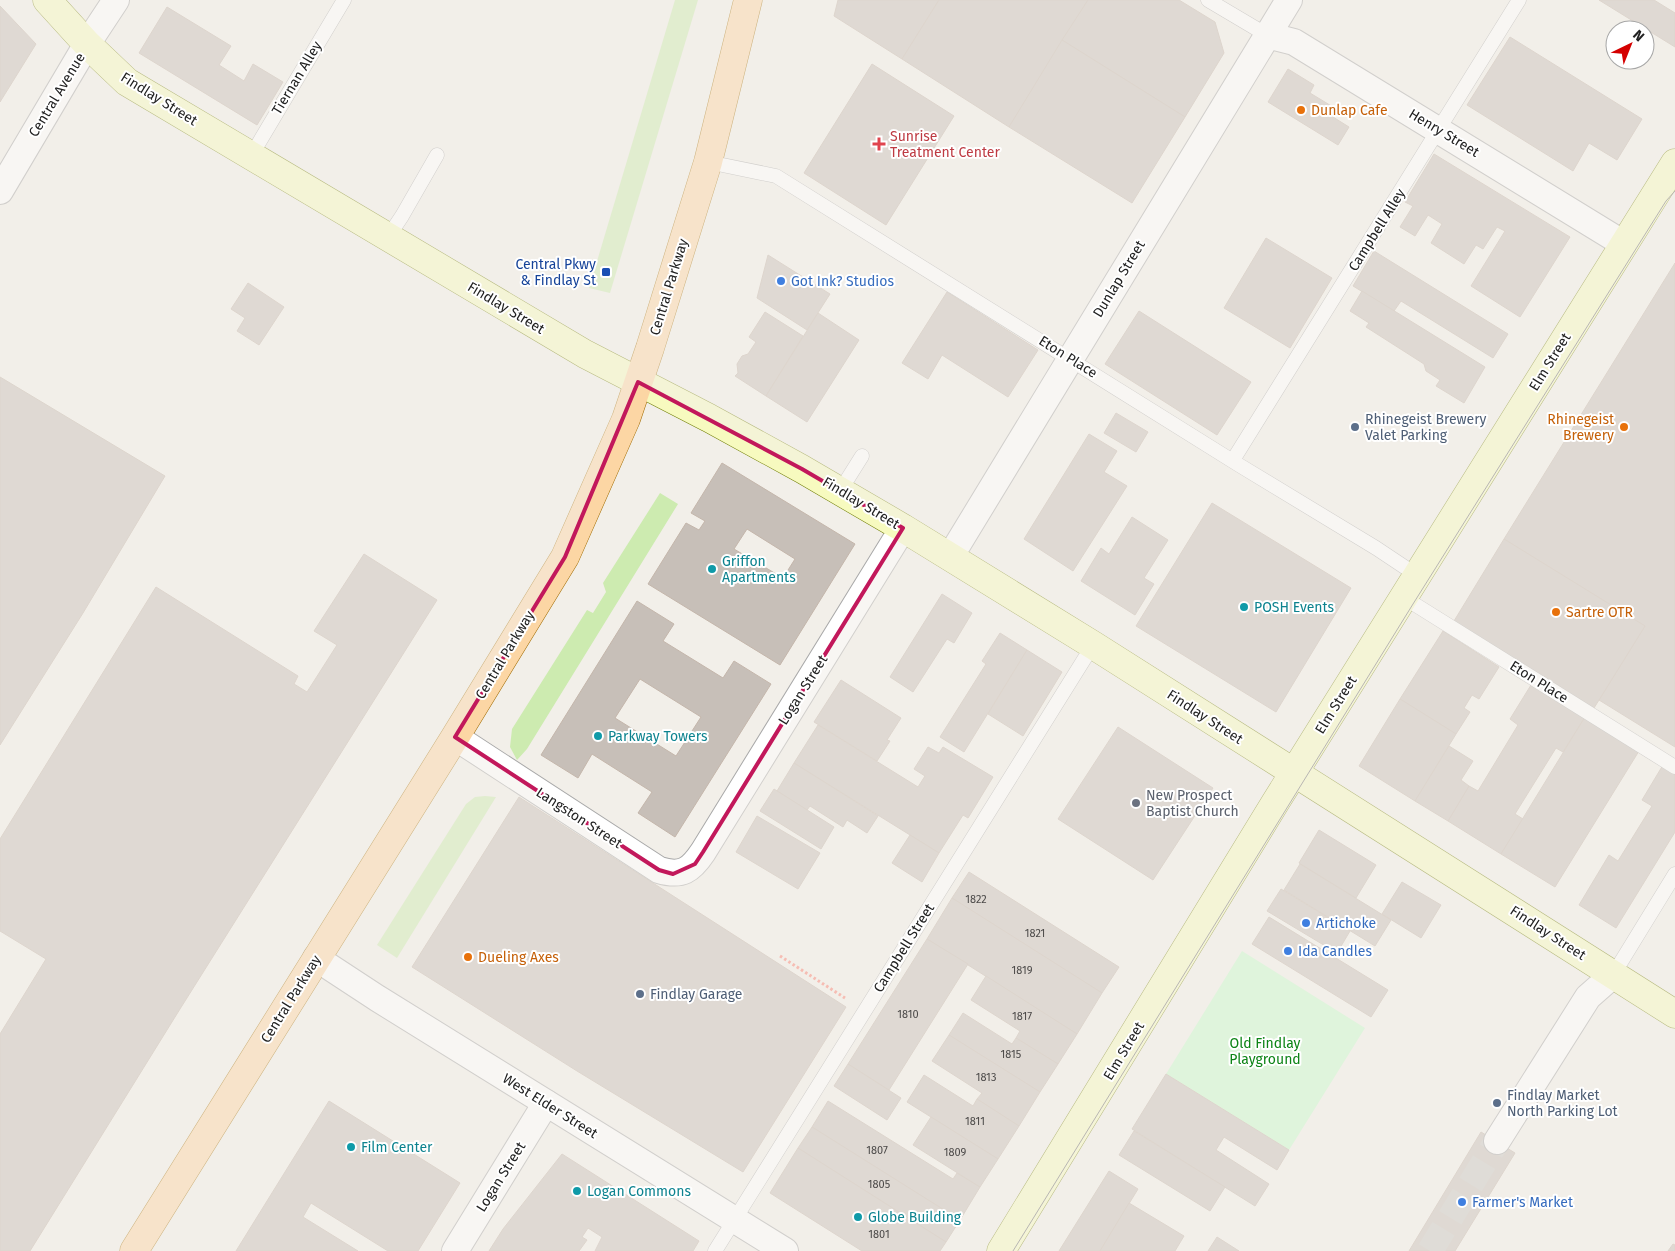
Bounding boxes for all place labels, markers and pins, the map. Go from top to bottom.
place label: Dunlap Cafe [1311,102,1388,119]
marker: Dunlap Cafe [1295,104,1307,116]
place label: Sunrise Treatment Center [890,128,1000,161]
marker: Sunrise Treatment Center [872,137,886,151]
place label: Central Pkwy & Findlay St [515,256,597,289]
marker: Central Pkwy & Findlay St [600,266,612,278]
place label: Got Ink? Studios [791,273,894,290]
marker: Got Ink? Studios [775,275,787,287]
place label: Rhinegeist Brewery Valet Parking [1365,411,1487,444]
place label: Rhinegeist Brewery [1547,411,1615,444]
marker: Rhinegeist Brewery Valet Parking [1349,421,1361,433]
marker: Rhinegeist Brewery [1618,421,1630,433]
place label: Griffon Apartments [722,553,796,586]
marker: Griffon Apartments [706,563,718,575]
place label: POSH Events [1254,599,1335,616]
marker: POSH Events [1238,601,1250,613]
place label: Sartre OTR [1566,604,1633,621]
marker: Sartre OTR [1550,606,1562,618]
place label: Parkway Towers [608,728,708,745]
marker: Parkway Towers [592,730,604,742]
place label: New Prospect Baptist Church [1146,787,1239,820]
marker: New Prospect Baptist Church [1130,797,1142,809]
place label: Artichoke [1316,915,1376,932]
marker: Artichoke [1300,917,1312,929]
place label: Ida Candles [1298,943,1372,960]
marker: Ida Candles [1282,945,1294,957]
place label: Dueling Axes [478,949,559,966]
marker: Dueling Axes [462,951,474,963]
place label: Findlay Garage [650,986,742,1003]
marker: Findlay Garage [634,988,646,1000]
place label: Findlay Market North Parking Lot [1507,1087,1619,1120]
marker: Findlay Market North Parking Lot [1491,1097,1503,1109]
place label: Film Center [361,1139,433,1156]
marker: Film Center [345,1141,357,1153]
place label: Logan Commons [587,1183,691,1200]
marker: Logan Commons [571,1185,583,1197]
place label: Farmer's Market [1472,1194,1574,1211]
marker: Farmer's Market [1456,1196,1468,1208]
place label: Globe Building [868,1209,962,1226]
marker: Globe Building [852,1211,864,1223]

